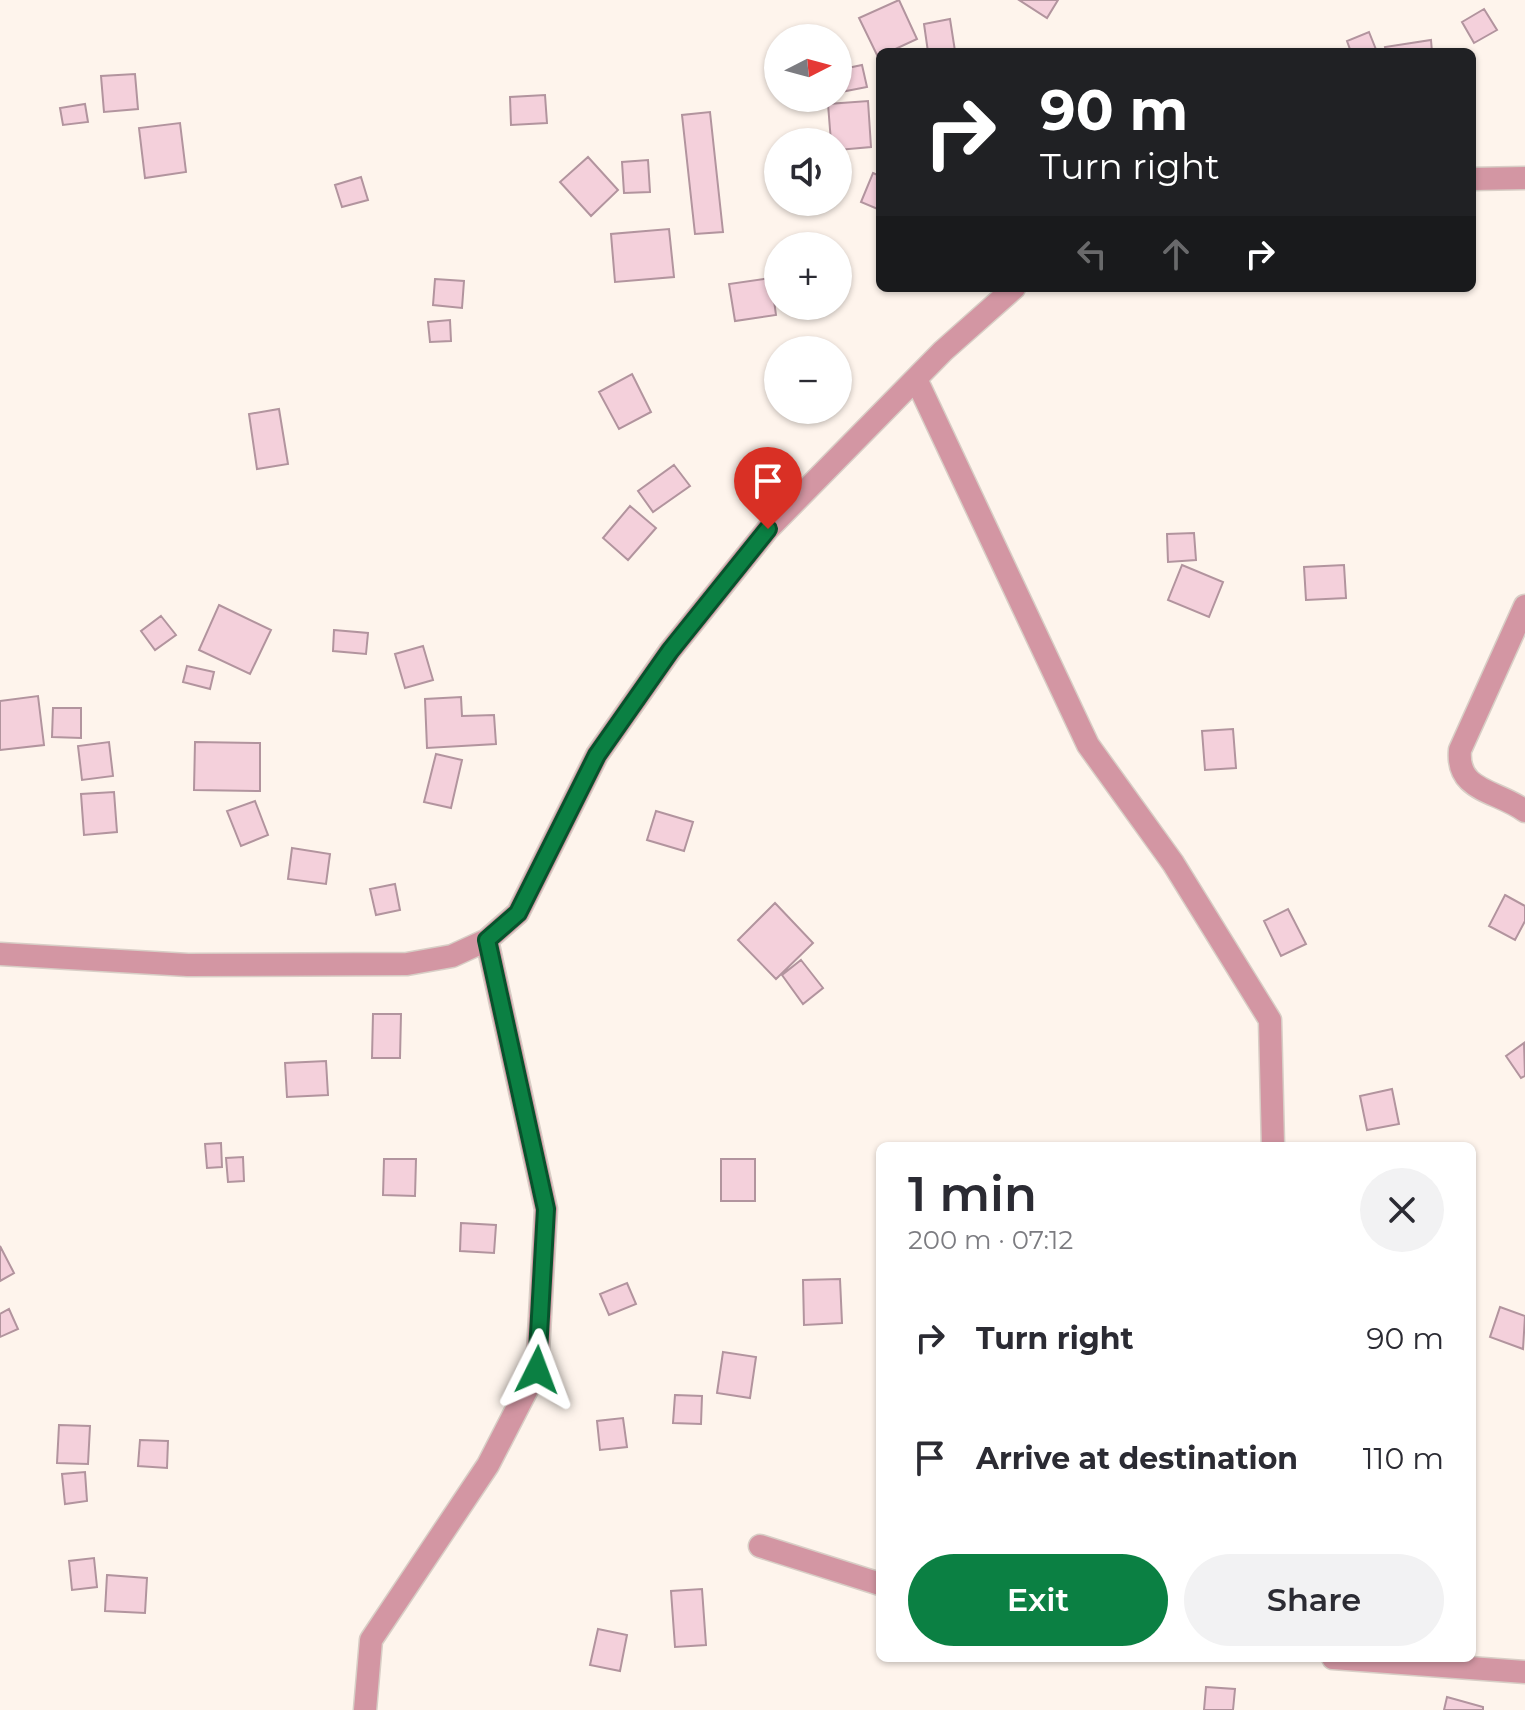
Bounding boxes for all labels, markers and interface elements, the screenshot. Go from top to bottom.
north arrow [764,24,852,112]
map controls [764,24,852,424]
text: 90 m [1040,76,1188,144]
icon: right [908,80,1012,184]
button: sound [764,128,852,216]
text: Turn right [1040,144,1220,188]
button: + [764,232,852,320]
icon: left [1070,232,1114,276]
icon: ahead [1154,232,1198,276]
icon: right [1238,232,1282,276]
button: − [764,336,852,424]
pin [734,447,802,529]
icon: arrive [746,459,790,503]
text: 1 min [908,1165,1037,1223]
button: close [1360,1168,1444,1252]
text: 200 m · 07:12 [908,1224,1073,1256]
icon: right [908,1316,952,1360]
text: Turn right [976,1320,1133,1357]
text: 90 m [1366,1320,1444,1357]
position arrow [495,1328,579,1412]
icon: arrive [908,1436,952,1480]
text: Arrive at destination [976,1440,1298,1477]
text: 110 m [1363,1440,1444,1477]
button: Exit [908,1554,1168,1646]
button: Share [1184,1554,1444,1646]

